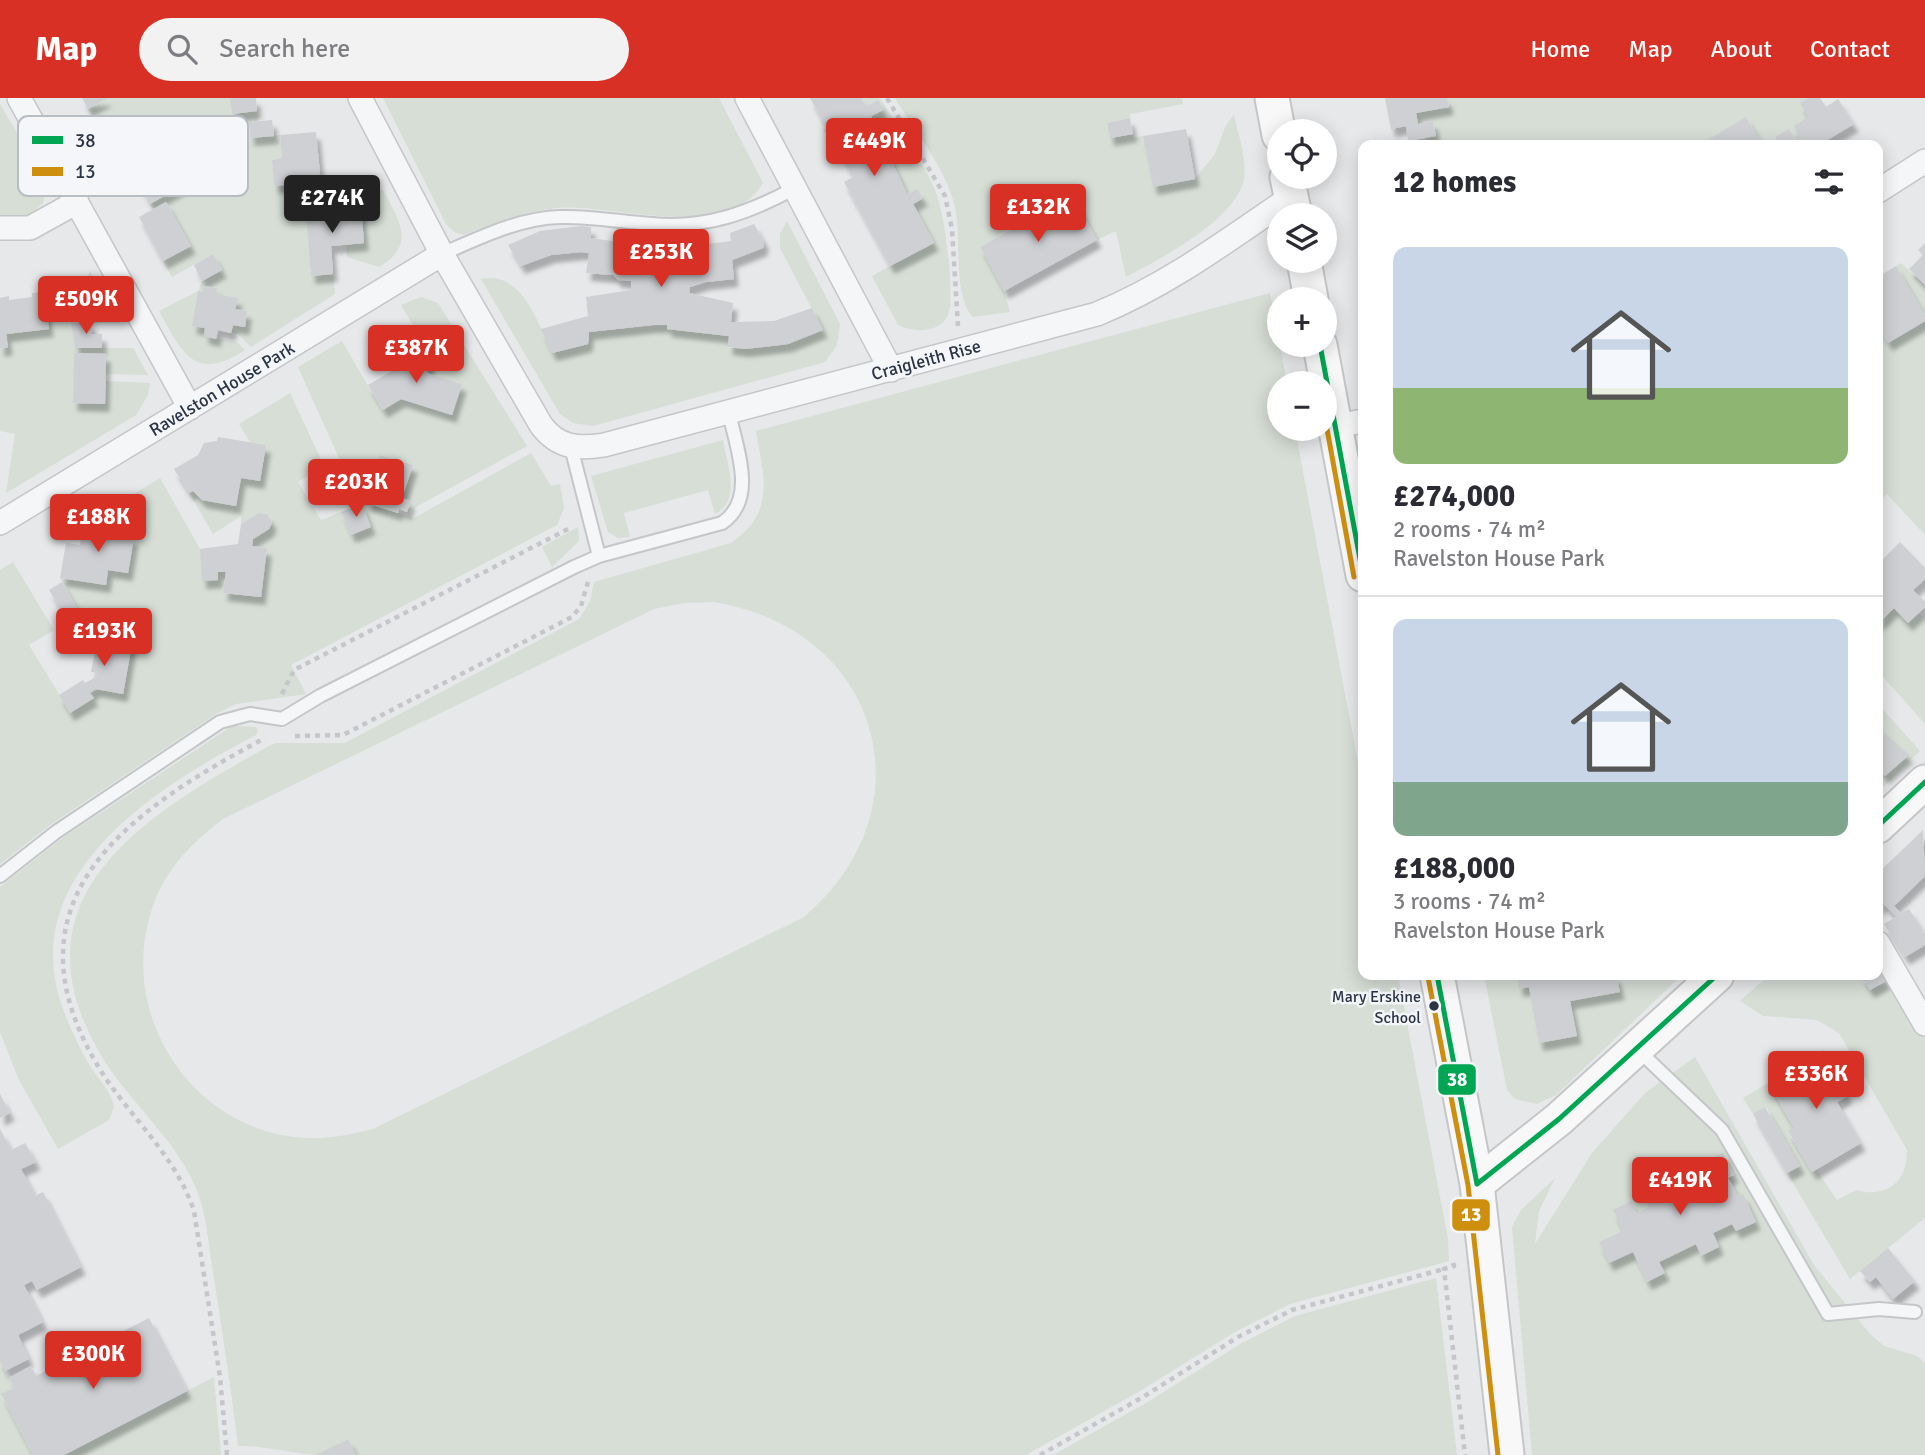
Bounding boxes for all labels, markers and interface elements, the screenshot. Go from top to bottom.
search box [139,18,629,81]
text: Map [35,29,97,70]
icon: search [163,30,201,68]
text: Search here [219,33,350,65]
text: Home [1530,34,1590,64]
text: Map [1628,34,1673,64]
text: About [1711,34,1772,64]
text: Contact [1810,34,1890,64]
legend [18,116,248,196]
pin: £449K [825,118,923,178]
map controls [1267,119,1337,441]
button: locate [1267,119,1337,189]
text: £449K [842,126,906,155]
text: 38 [75,129,96,153]
text: 13 [75,160,96,184]
icon: filters [1810,163,1848,201]
text: 12 homes [1393,164,1516,201]
pin: £274K [283,176,381,235]
text: £274K [300,183,364,212]
pin: £132K [989,184,1087,244]
text: £132K [1006,192,1070,221]
button: layers [1267,203,1337,273]
pin: £253K [612,230,710,289]
text: £253K [629,237,693,266]
pin: £509K [37,276,135,336]
text: £509K [54,284,118,313]
button: + [1267,287,1337,357]
icon: home [1558,292,1684,418]
pin: £387K [367,326,465,385]
text: £387K [384,333,448,362]
street label: Craigleith Rise [869,335,983,385]
street label: Ravelston House Park [145,337,299,441]
button: − [1267,371,1337,441]
pin: £203K [307,460,405,519]
text: £203K [324,467,388,496]
text: £274,000 [1393,478,1515,515]
pin: £188K [49,494,147,554]
text: £188K [66,502,130,531]
text: 2 rooms · 74 m² [1393,515,1546,544]
text: Ravelston House Park [1393,544,1605,573]
pin: £193K [55,608,153,668]
text: £193K [72,616,136,645]
icon: home [1558,664,1684,790]
text: £188,000 [1393,850,1515,887]
text: 3 rooms · 74 m² [1393,887,1546,916]
text: Ravelston House Park [1393,916,1605,945]
place label: Mary Erskine School [1332,987,1421,1028]
marker: Mary Erskine School [1427,999,1441,1013]
pin: £336K [1767,1052,1865,1111]
text: £336K [1784,1059,1848,1088]
line badge: 38 [1437,1063,1477,1096]
text: 38 [1447,1068,1467,1092]
pin: £419K [1631,1158,1729,1217]
text: £419K [1648,1165,1712,1194]
line badge: 13 [1451,1198,1491,1232]
text: 13 [1461,1203,1481,1227]
pin: £300K [44,1332,142,1391]
text: £300K [61,1339,125,1368]

